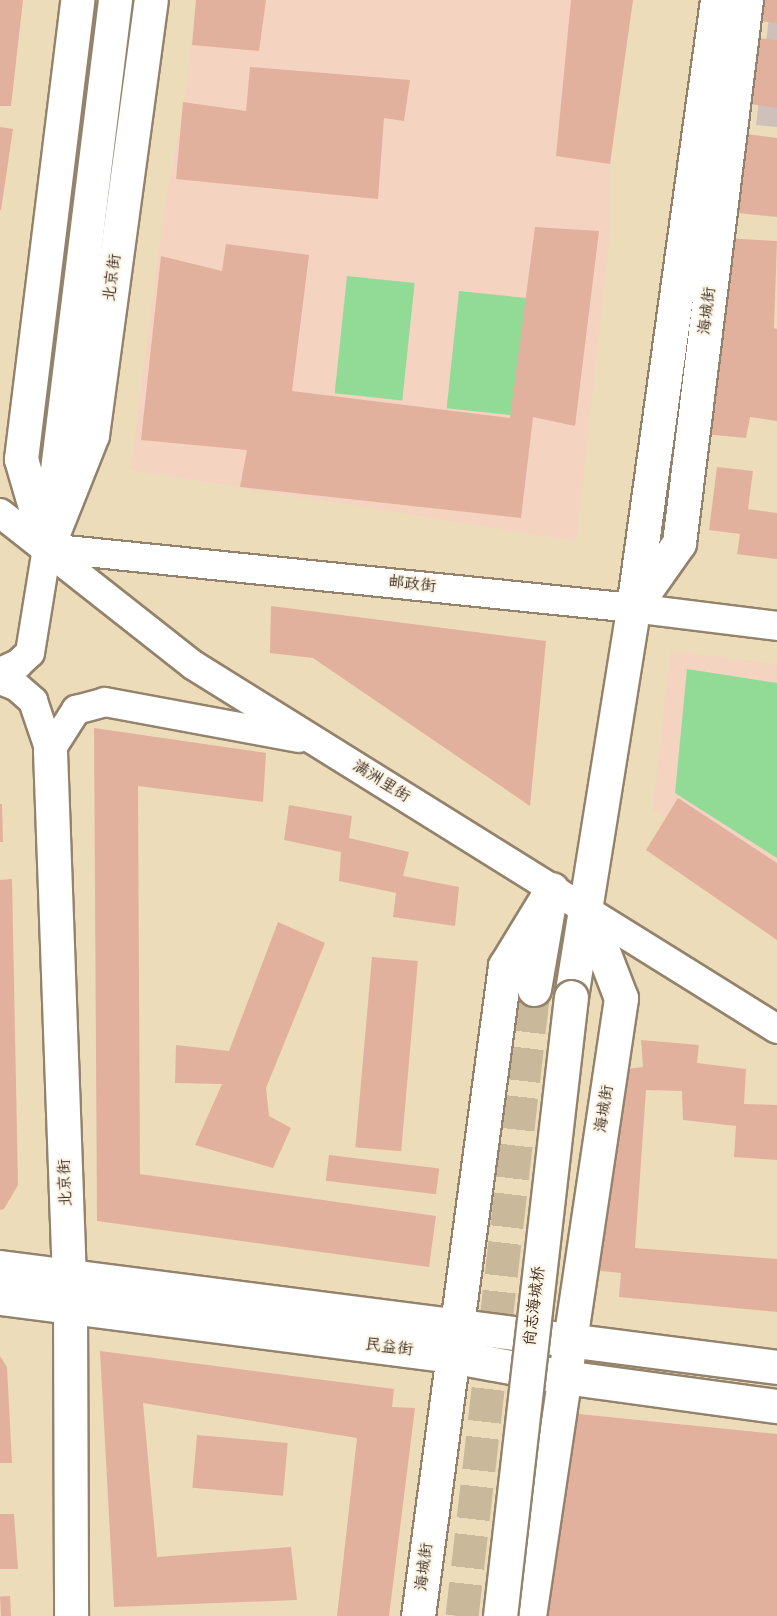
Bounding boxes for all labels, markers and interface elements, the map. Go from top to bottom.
street label: 北京街 [100,253,126,303]
street label: 海城街 [696,286,720,336]
street label: 邮政街 [387,573,437,597]
street label: 满洲里街 [349,757,413,807]
street label: 海城街 [592,1084,618,1134]
street label: 北京街 [56,1159,76,1207]
street label: 尚志海城桥 [521,1265,549,1347]
street label: 民益街 [364,1336,414,1360]
street label: 海城街 [413,1542,437,1592]

